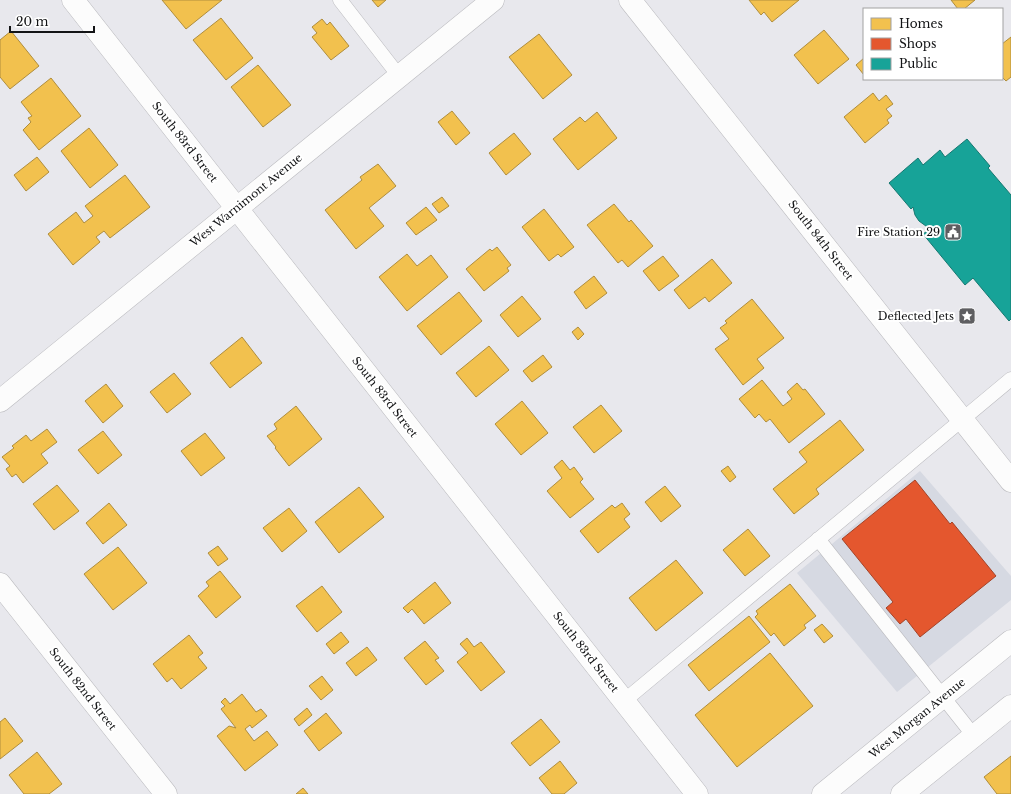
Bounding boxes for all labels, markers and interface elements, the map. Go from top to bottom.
scale bar [10,8,94,34]
legend [863,8,1003,80]
text: 20 m [16,14,48,29]
text: Homes [899,16,943,31]
text: Shops [899,36,936,51]
text: Public [899,56,938,71]
street label: South 83rd Street [149,99,221,186]
street label: West Warnimont Avenue [186,150,305,250]
street label: South 84th Street [785,197,857,283]
public building icon: Fire Station 29 [943,222,963,242]
place label: Fire Station 29 [857,225,940,239]
place icon: Deflected Jets [957,306,977,326]
place label: Deflected Jets [878,309,954,323]
street label: South 83rd Street [349,354,421,441]
street label: South 83rd Street [550,609,622,696]
street label: South 82nd Street [46,645,120,734]
street label: West Morgan Avenue [865,675,968,762]

